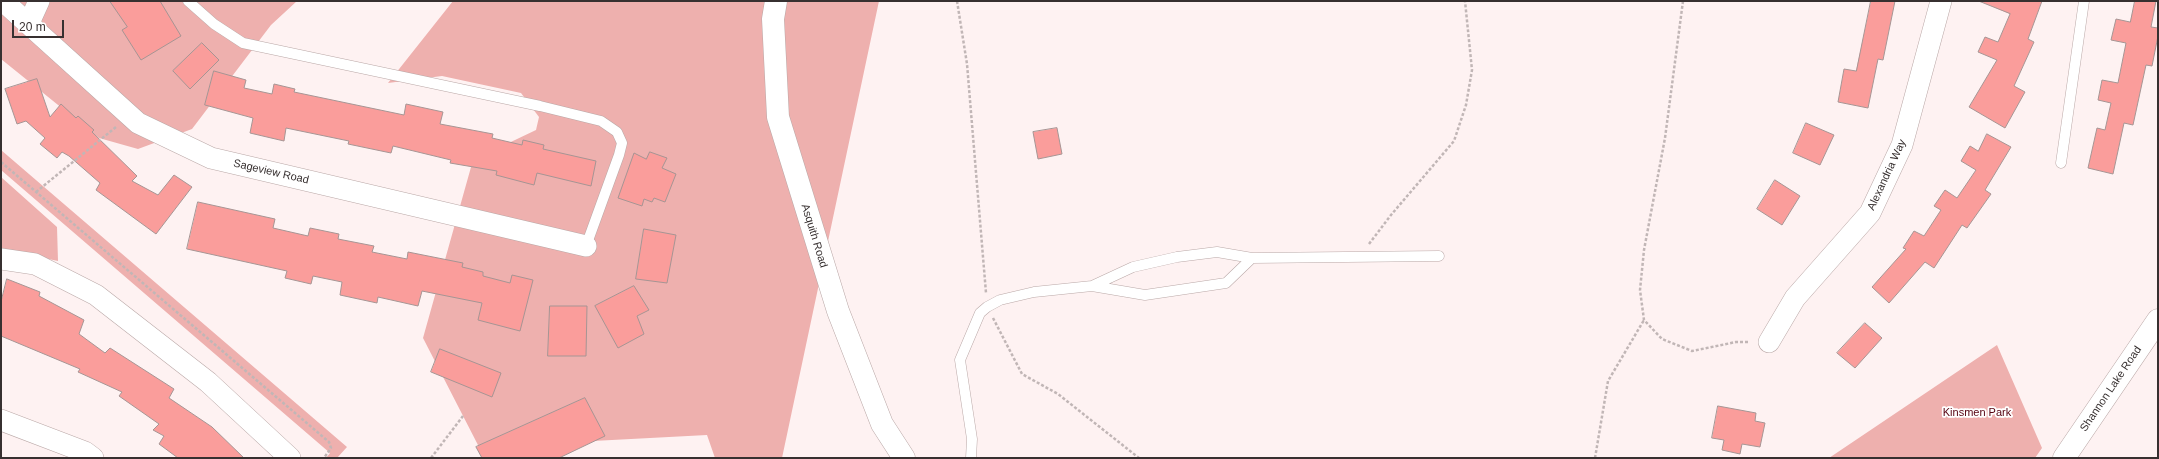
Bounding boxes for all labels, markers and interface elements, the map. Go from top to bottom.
scale bar [14,12,66,38]
text: 20 m [19,20,46,34]
street label: Alexandria Way [1865,137,1909,213]
street label: Sageview Road [232,157,310,187]
street label: Asquith Road [798,202,830,270]
street label: Shannon Lake Road [2077,344,2145,434]
park label: Kinsmen Park [1943,406,2011,420]

